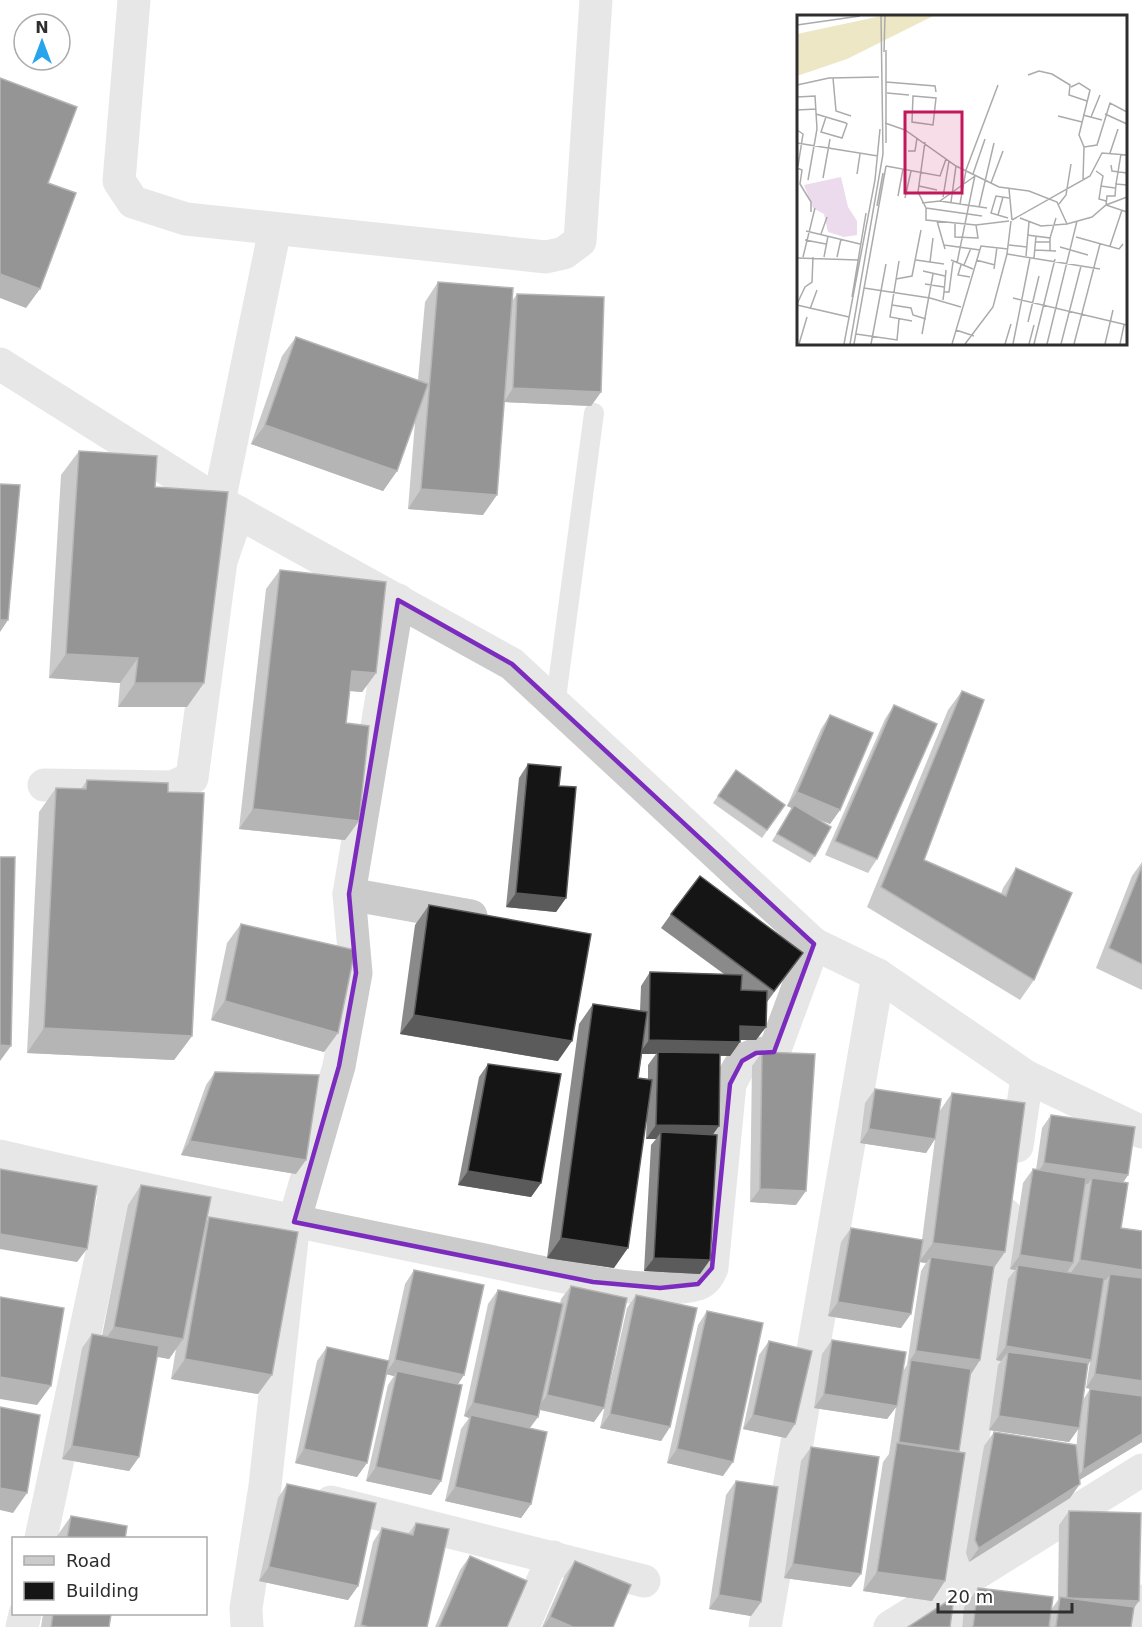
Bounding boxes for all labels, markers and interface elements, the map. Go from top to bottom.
north arrow [12,12,72,72]
inset map [797,15,1127,345]
text: N [35,18,49,37]
legend [12,1537,207,1615]
text: Road [66,1550,111,1571]
scale bar [938,1576,1072,1614]
text: Building [66,1580,139,1601]
text: 20 m [947,1586,993,1607]

